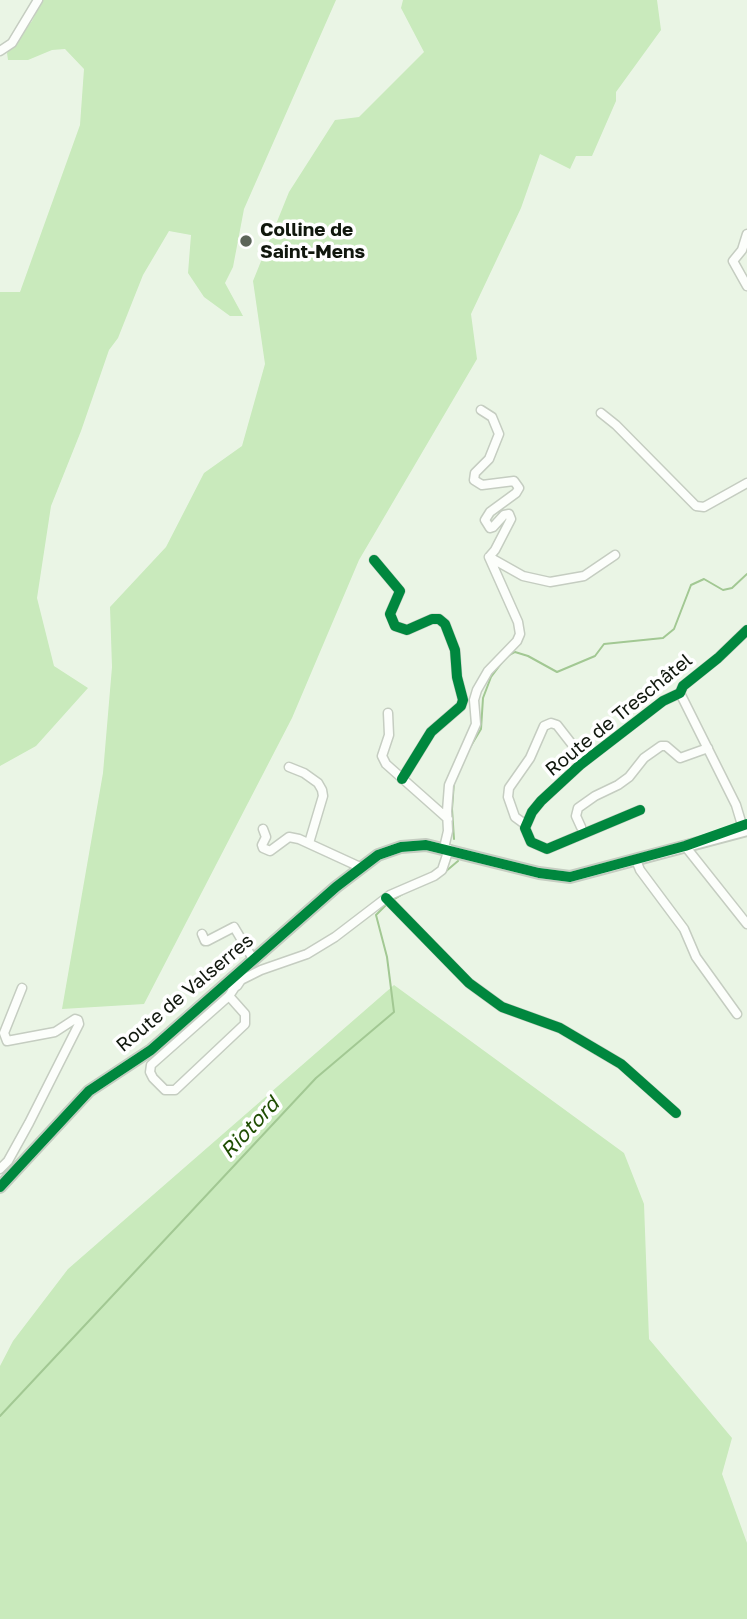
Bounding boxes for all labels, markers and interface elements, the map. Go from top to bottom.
place label: Colline de Saint-Mens [260,219,365,263]
marker: Colline de Saint-Mens [238,233,254,249]
street label: Route de Treschâtel [541,649,697,781]
street label: Route de Valserres [112,929,258,1057]
water label: Riotord [215,1092,285,1164]

